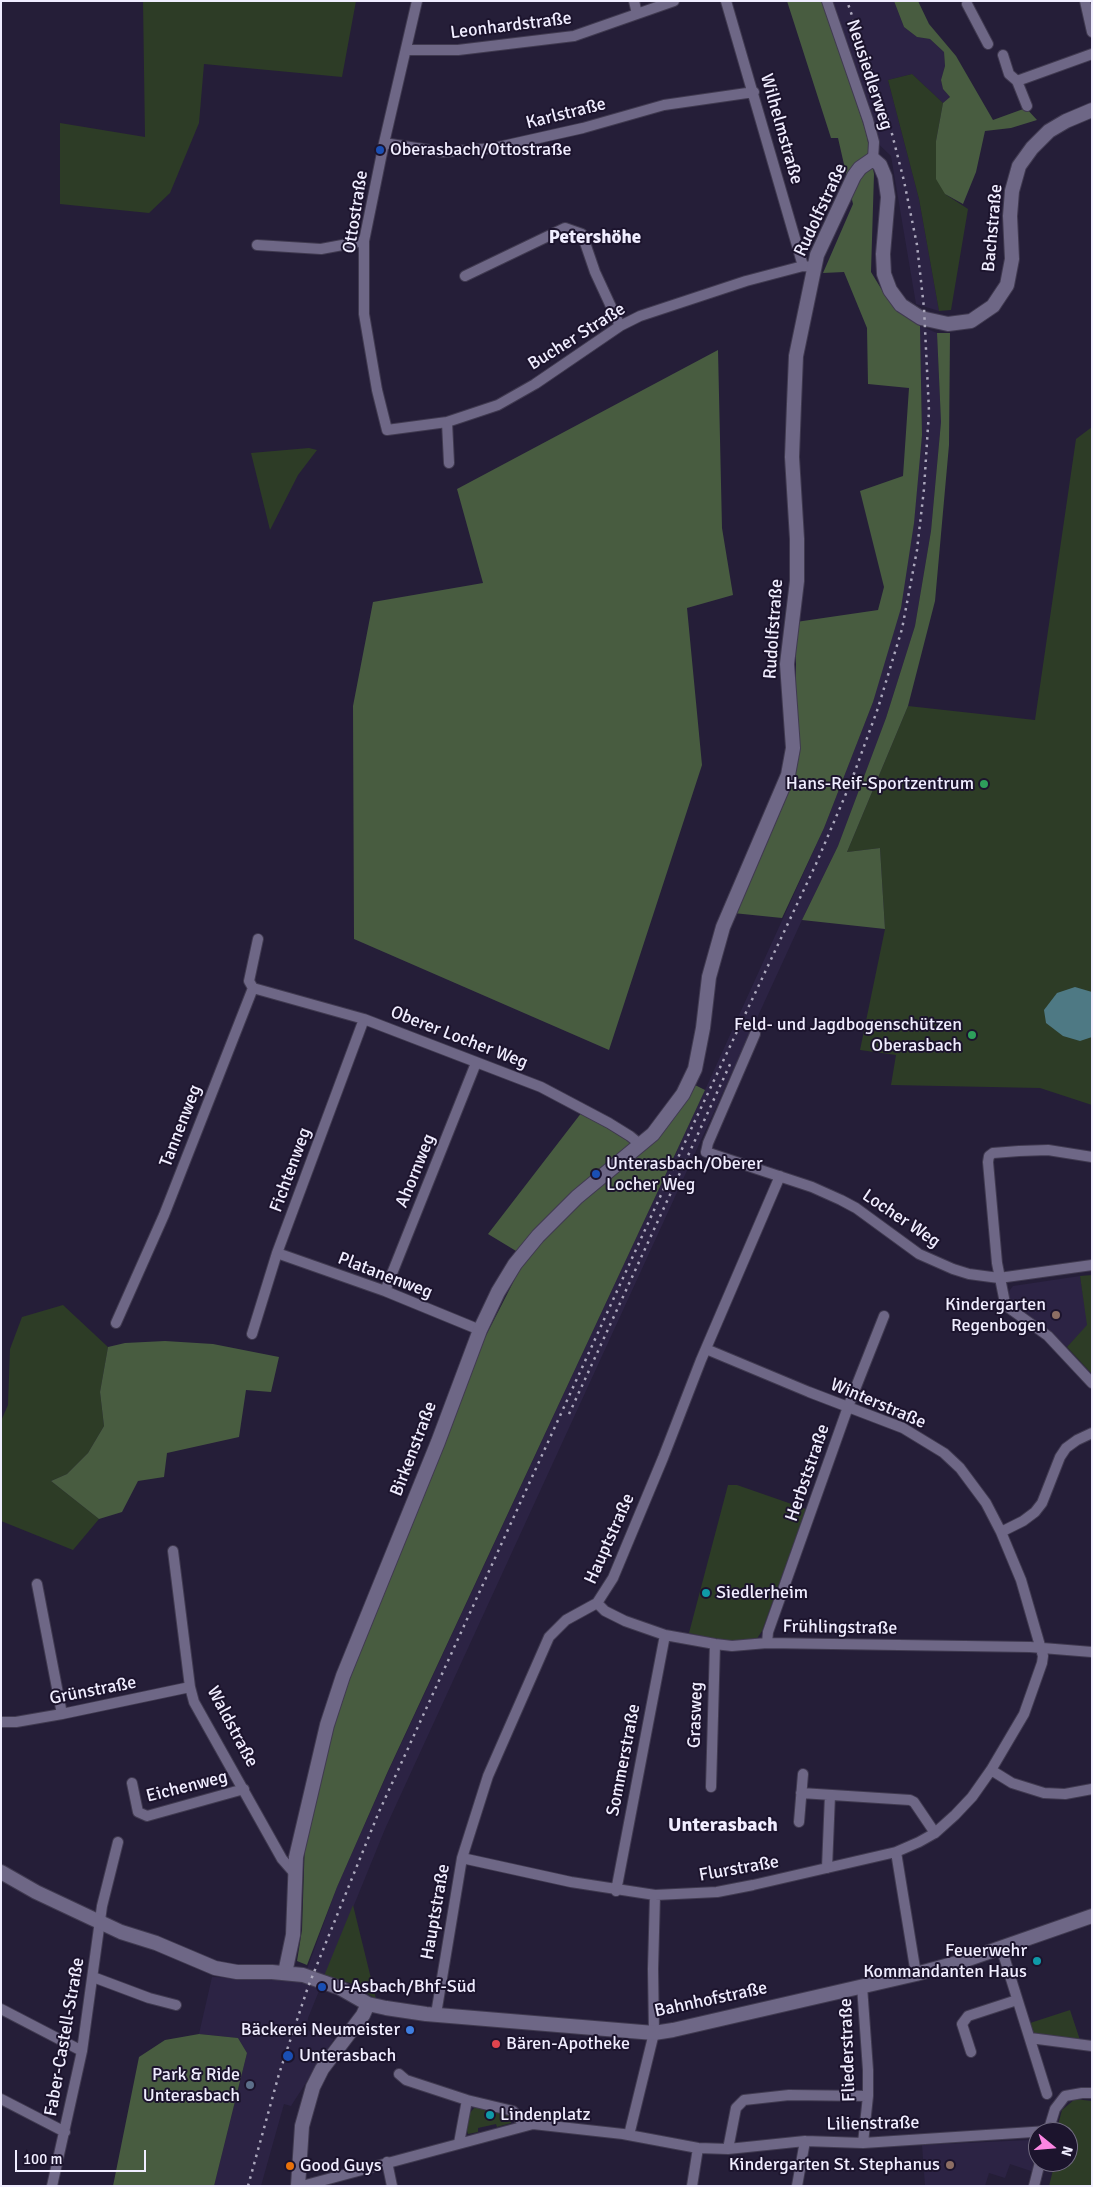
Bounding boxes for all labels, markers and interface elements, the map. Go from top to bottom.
street label: Leonhardstraße [449,8,573,44]
street label: Neusiedlerweg [841,17,897,133]
street label: Wilhelmstraße [755,71,807,187]
street label: Karlstraße [524,94,608,134]
place label: Oberasbach/Ottostraße [390,139,572,161]
marker: Oberasbach/Ottostraße [374,144,386,156]
street label: Rudolfstraße [790,160,852,260]
street label: Ottostraße [339,169,373,255]
street label: Bachstraße [978,183,1008,273]
district label: Petershöhe [549,227,641,249]
street label: Bucher Straße [524,298,630,376]
street label: Rudolfstraße [760,578,788,680]
place label: Hans-Reif-Sportzentrum [786,773,974,795]
marker: Hans-Reif-Sportzentrum [978,778,990,790]
street label: Oberer Locher Weg [387,1002,531,1074]
place label: Feld- und Jagdbogenschützen Oberasbach [734,1014,962,1056]
marker: Feld- und Jagdbogenschützen Oberasbach [966,1029,978,1041]
street label: Tannenweg [155,1082,207,1170]
street label: Fichtenweg [266,1125,316,1215]
street label: Ahornweg [391,1131,441,1211]
place label: Unterasbach/Oberer Locher Weg [606,1153,763,1196]
marker: Unterasbach/Oberer Locher Weg [590,1168,602,1180]
street label: Locher Weg [858,1185,944,1253]
street label: Platanenweg [335,1248,435,1304]
place label: Kindergarten Regenbogen [945,1294,1046,1336]
marker: Kindergarten Regenbogen [1050,1309,1062,1321]
street label: Winterstraße [827,1374,929,1434]
street label: Birkenstraße [386,1398,442,1500]
street label: Herbststraße [781,1421,835,1525]
street label: Hauptstraße [580,1490,640,1588]
place label: Siedlerheim [716,1582,808,1604]
marker: Siedlerheim [700,1587,712,1599]
street label: Frühlingstraße [782,1616,898,1640]
street label: Grünstraße [48,1672,138,1710]
street label: Grasweg [684,1681,708,1749]
street label: Waldstraße [202,1683,262,1771]
street label: Sommerstraße [603,1702,645,1818]
street label: Eichenweg [144,1766,230,1808]
district label: Unterasbach [668,1814,778,1838]
street label: Flurstraße [697,1851,781,1887]
street label: Hauptstraße [417,1862,455,1962]
place label: Feuerwehr Kommandanten Haus [863,1940,1027,1982]
marker: Feuerwehr Kommandanten Haus [1031,1955,1043,1967]
street label: Faber-Castell-Straße [40,1956,90,2118]
place label: U-Asbach/Bhf-Süd [332,1976,476,1998]
street label: Bahnhofstraße [653,1978,769,2022]
marker: U-Asbach/Bhf-Süd [316,1981,328,1993]
street label: Fliederstraße [835,1998,861,2102]
place label: Bäckerei Neumeister [241,2019,400,2041]
marker: Bäckerei Neumeister [404,2024,416,2036]
place label: Bären-Apotheke [506,2033,630,2055]
marker: Bären-Apotheke [490,2038,502,2050]
place label: Unterasbach [299,2045,396,2067]
marker: Unterasbach [281,2049,295,2063]
place label: Park & Ride Unterasbach [143,2064,240,2106]
marker: Park & Ride Unterasbach [244,2079,256,2091]
place label: Lindenplatz [500,2104,591,2126]
marker: Lindenplatz [484,2109,496,2121]
street label: Lilienstraße [826,2112,920,2136]
north arrow [1028,2122,1078,2172]
scale bar [18,2140,149,2172]
text: N [1057,2144,1076,2158]
text: 100 m [23,2150,63,2168]
place label: Kindergarten St. Stephanus [729,2154,940,2176]
place label: Good Guys [300,2155,382,2177]
marker: Kindergarten St. Stephanus [944,2159,956,2171]
marker: Good Guys [284,2160,296,2172]

